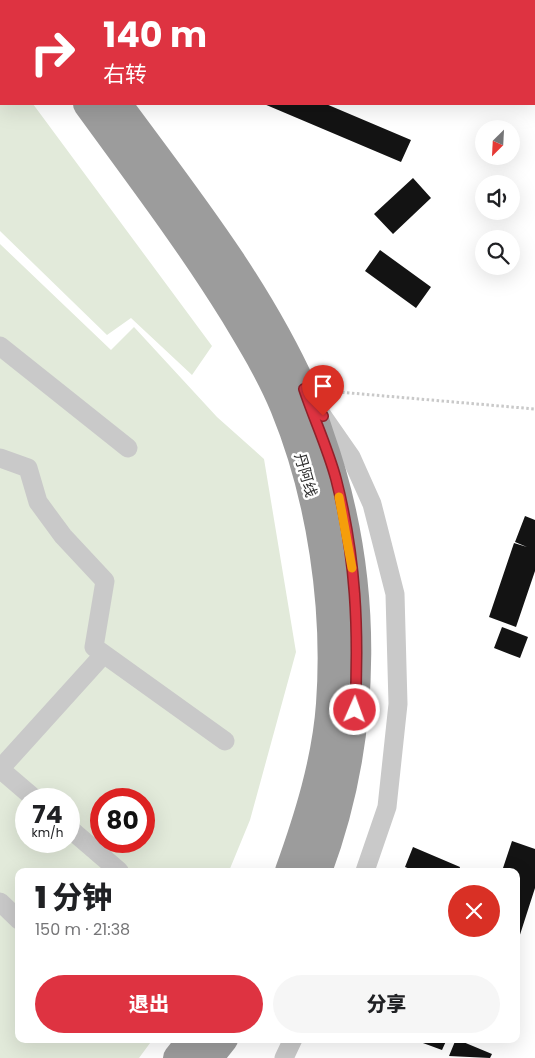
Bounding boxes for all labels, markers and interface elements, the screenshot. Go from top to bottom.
text: 140 m [103,10,207,59]
icon: right [20,20,85,85]
text: 右转 [103,59,147,90]
north arrow [475,120,520,165]
map controls [475,120,520,275]
button: sound [475,175,520,220]
button: search [475,230,520,275]
pin [302,365,344,416]
icon: arrive [309,372,337,400]
street label: 丹阿线 [290,450,322,500]
position arrow [328,683,380,735]
speed limit sign: 80 [90,788,155,853]
text: 74 [32,797,63,832]
text: km/h [32,824,63,841]
text: 1 分钟 [35,876,112,919]
button: close [448,885,500,937]
text: 150 m · 21:38 [35,918,130,941]
button: 退出 [35,975,263,1033]
button: 分享 [273,975,500,1033]

